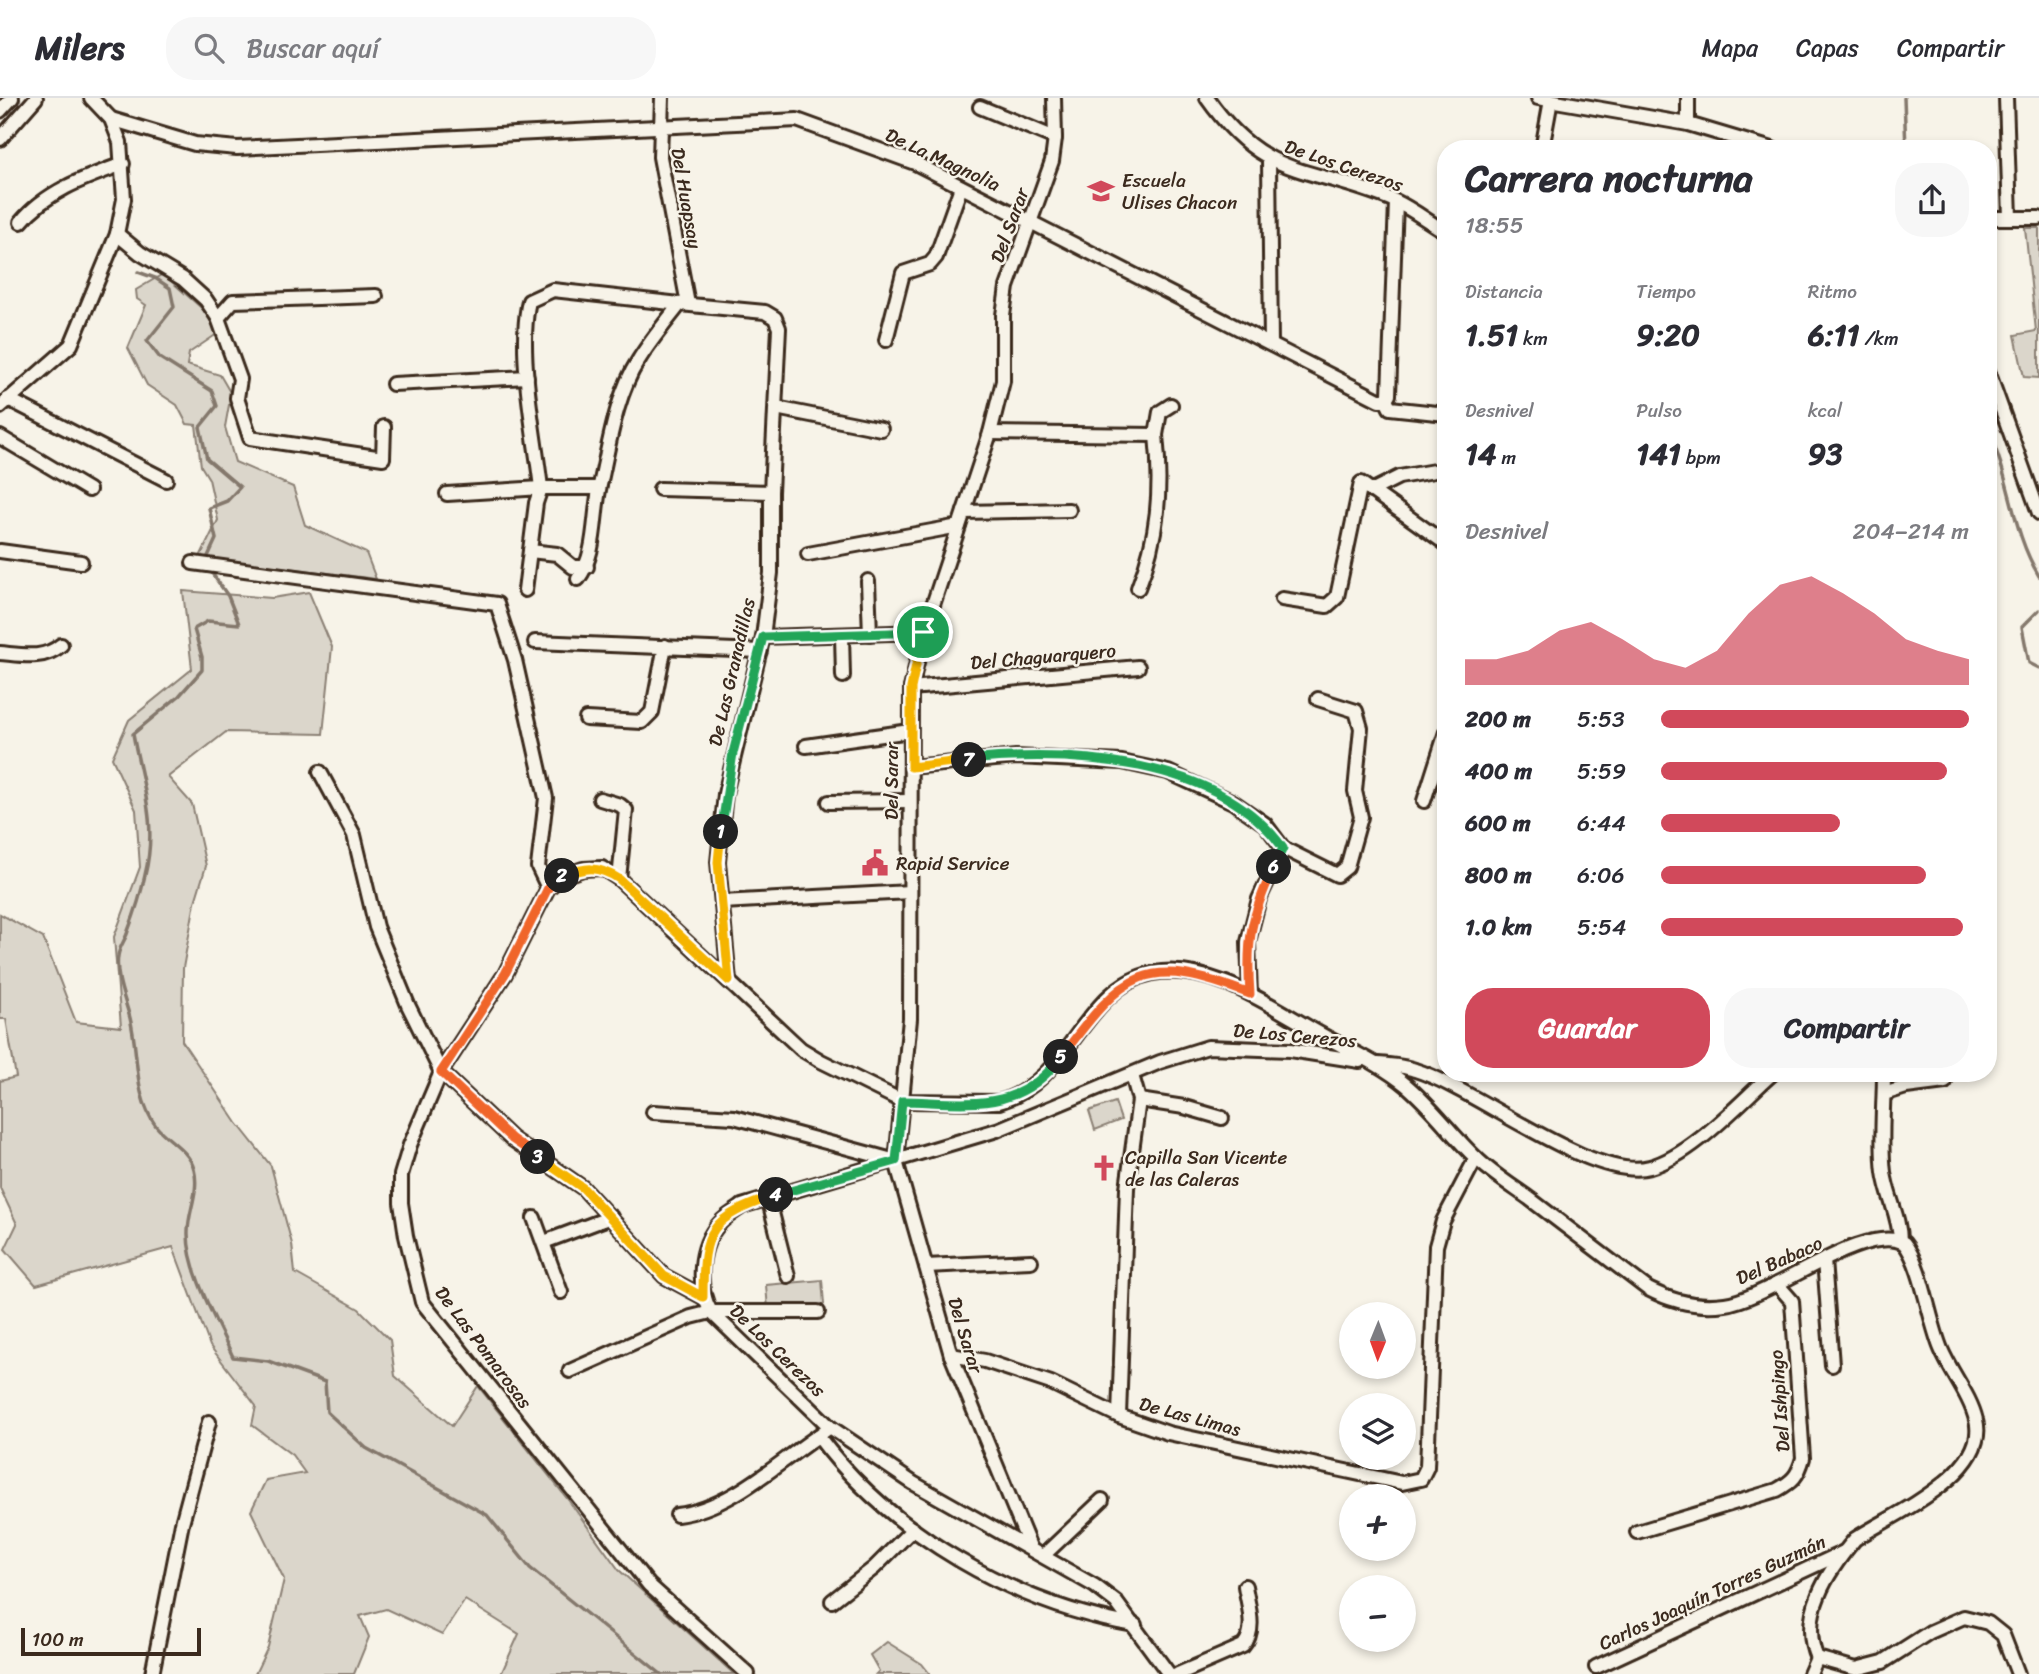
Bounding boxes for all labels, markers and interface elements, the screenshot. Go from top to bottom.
search box [166,17,656,80]
text: Milers [35,19,124,77]
text: Buscar aquí [246,25,379,71]
text: Mapa [1702,27,1758,69]
text: Capas [1796,27,1859,69]
text: Compartir [1897,27,2004,69]
icon: search [190,29,228,67]
street label: De La Magnolia [880,118,1006,201]
street label: De Los Cerezos [1280,130,1408,201]
street label: Del Huapsay [661,145,712,251]
text: Carrera nocturna [1465,145,1753,212]
button: share [1895,163,1969,237]
place label: Escuela Ulises Chacon [1122,164,1237,219]
school or university icon: Escuela Ulises Chacon [1086,176,1116,206]
street label: Del Sarar [981,182,1039,267]
text: 18:55 [1465,205,1524,246]
text: Distancia [1465,275,1543,308]
text: Tiempo [1636,275,1696,308]
text: Ritmo [1808,275,1857,308]
text: 1.51 [1465,308,1518,362]
text: 9:20 [1636,308,1700,362]
text: 6:11 [1808,308,1860,362]
text: km [1518,322,1548,355]
text: /km [1860,322,1899,355]
text: Desnivel [1465,394,1534,427]
text: Pulso [1636,394,1682,427]
text: kcal [1808,394,1842,427]
text: 14 [1465,427,1497,481]
text: 141 [1636,427,1681,481]
text: 93 [1808,427,1843,481]
text: m [1497,441,1516,474]
text: bpm [1681,441,1721,474]
text: Desnivel [1465,511,1548,552]
text: 204–214 m [1853,511,1969,552]
street label: De Las Granadillas [698,594,765,750]
pin [893,602,953,662]
icon: arrive [904,613,942,651]
street label: Del Chaguarquero [969,634,1118,679]
text: 200 m [1465,699,1531,740]
text: 5:53 [1577,699,1625,740]
street label: Del Sarar [875,741,908,820]
pin: 7 [951,742,986,778]
text: 7 [963,743,974,776]
text: 400 m [1465,751,1532,792]
text: 5:59 [1577,751,1626,792]
text: 600 m [1465,803,1531,844]
text: 6:44 [1577,803,1626,844]
pin: 1 [704,814,738,850]
text: 1 [716,815,725,848]
place label: Rapid Service [896,847,1010,880]
public building icon: Rapid Service [860,848,890,878]
pin: 6 [1256,850,1292,884]
text: 6 [1268,850,1279,883]
text: 800 m [1465,855,1532,896]
text: 6:06 [1577,855,1625,896]
pin: 2 [544,858,580,894]
text: 2 [556,859,567,892]
text: 1.0 km [1465,907,1532,948]
text: 5:54 [1577,907,1626,948]
button: Guardar [1465,988,1710,1068]
button: Compartir [1724,988,1969,1068]
street label: De Los Cerezos [1232,1014,1358,1057]
pin: 5 [1044,1040,1078,1074]
text: 5 [1055,1040,1066,1073]
pin: 3 [520,1140,556,1174]
text: 3 [532,1140,543,1173]
place label: Capilla San Vicente de las Caleras [1125,1141,1287,1196]
church icon: Capilla San Vicente de las Caleras [1089,1153,1119,1183]
pin: 4 [758,1178,794,1212]
text: 4 [770,1178,781,1211]
street label: Del Babaco [1730,1227,1828,1294]
street label: De Las Pomarosas [426,1279,541,1416]
street label: Del Sarar [938,1293,993,1378]
street label: De Los Cerezos [722,1296,834,1405]
north arrow [1339,1302,1416,1379]
map controls [1339,1302,1416,1652]
street label: Del Ishpingo [1759,1348,1800,1453]
street label: De Las Limas [1135,1387,1245,1446]
button: layers [1339,1393,1416,1470]
button: + [1339,1484,1416,1561]
street label: Carlos Joaquín Torres Guzmán [1593,1525,1831,1660]
button: − [1339,1575,1416,1652]
text: 100 m [32,1623,84,1656]
scale bar [21,1625,201,1657]

